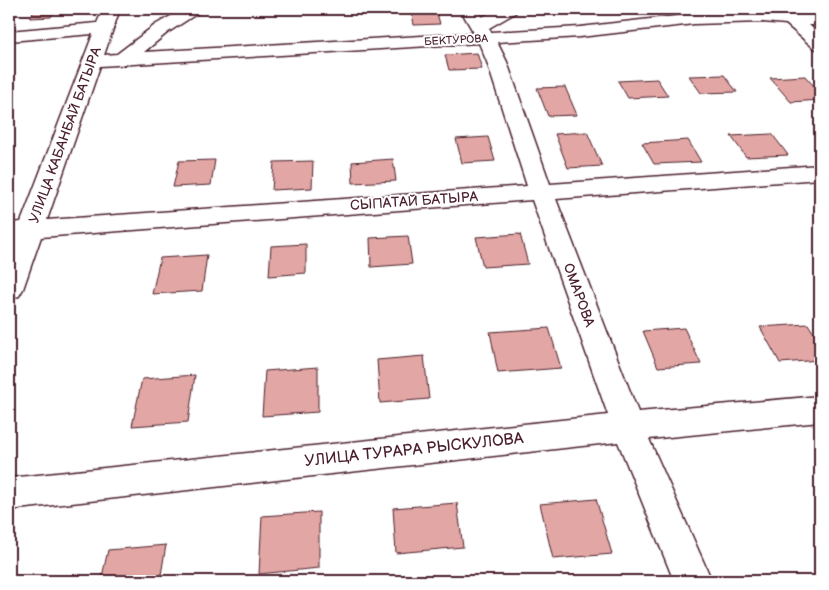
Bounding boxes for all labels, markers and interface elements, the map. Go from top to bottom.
street label: БЕКТУРОВА [424,32,489,48]
street label: УЛИЦА КАБАНБАЙ БАТЫРА [25,44,105,225]
street label: СЫПАТАЙ БАТЫРА [350,188,479,214]
street label: ОМАРОВА [560,261,599,330]
street label: УЛИЦА ТУРАРА РЫСКУЛОВА [304,429,525,471]

